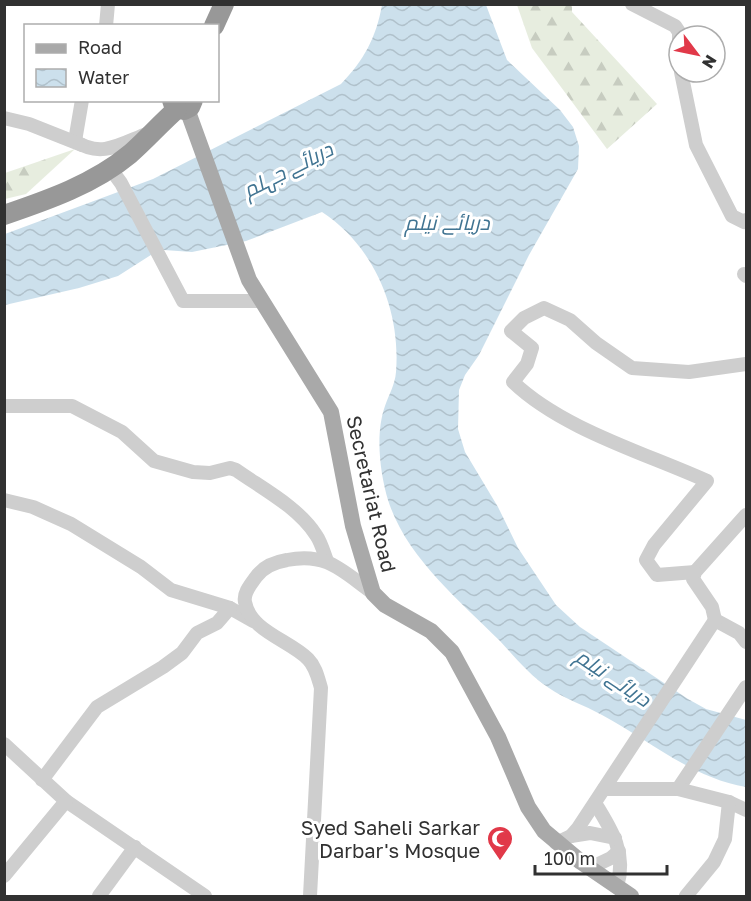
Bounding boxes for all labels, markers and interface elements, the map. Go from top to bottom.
legend [24,24,219,102]
north arrow [667,24,727,84]
text: Road [78,36,122,58]
text: N [698,51,721,72]
text: Water [78,66,129,88]
water label: دریائے جہلم [237,135,338,205]
water label: دریائے نیلم [403,209,490,237]
street label: Secretariat Road [342,413,402,574]
water label: دریائے نیلم [569,642,657,714]
place label: Syed Saheli Sarkar Darbar's Mosque [301,815,480,862]
mosque icon: Syed Saheli Sarkar Darbar's Mosque [485,824,515,862]
scale bar [535,838,667,876]
text: 100 m [544,847,595,869]

